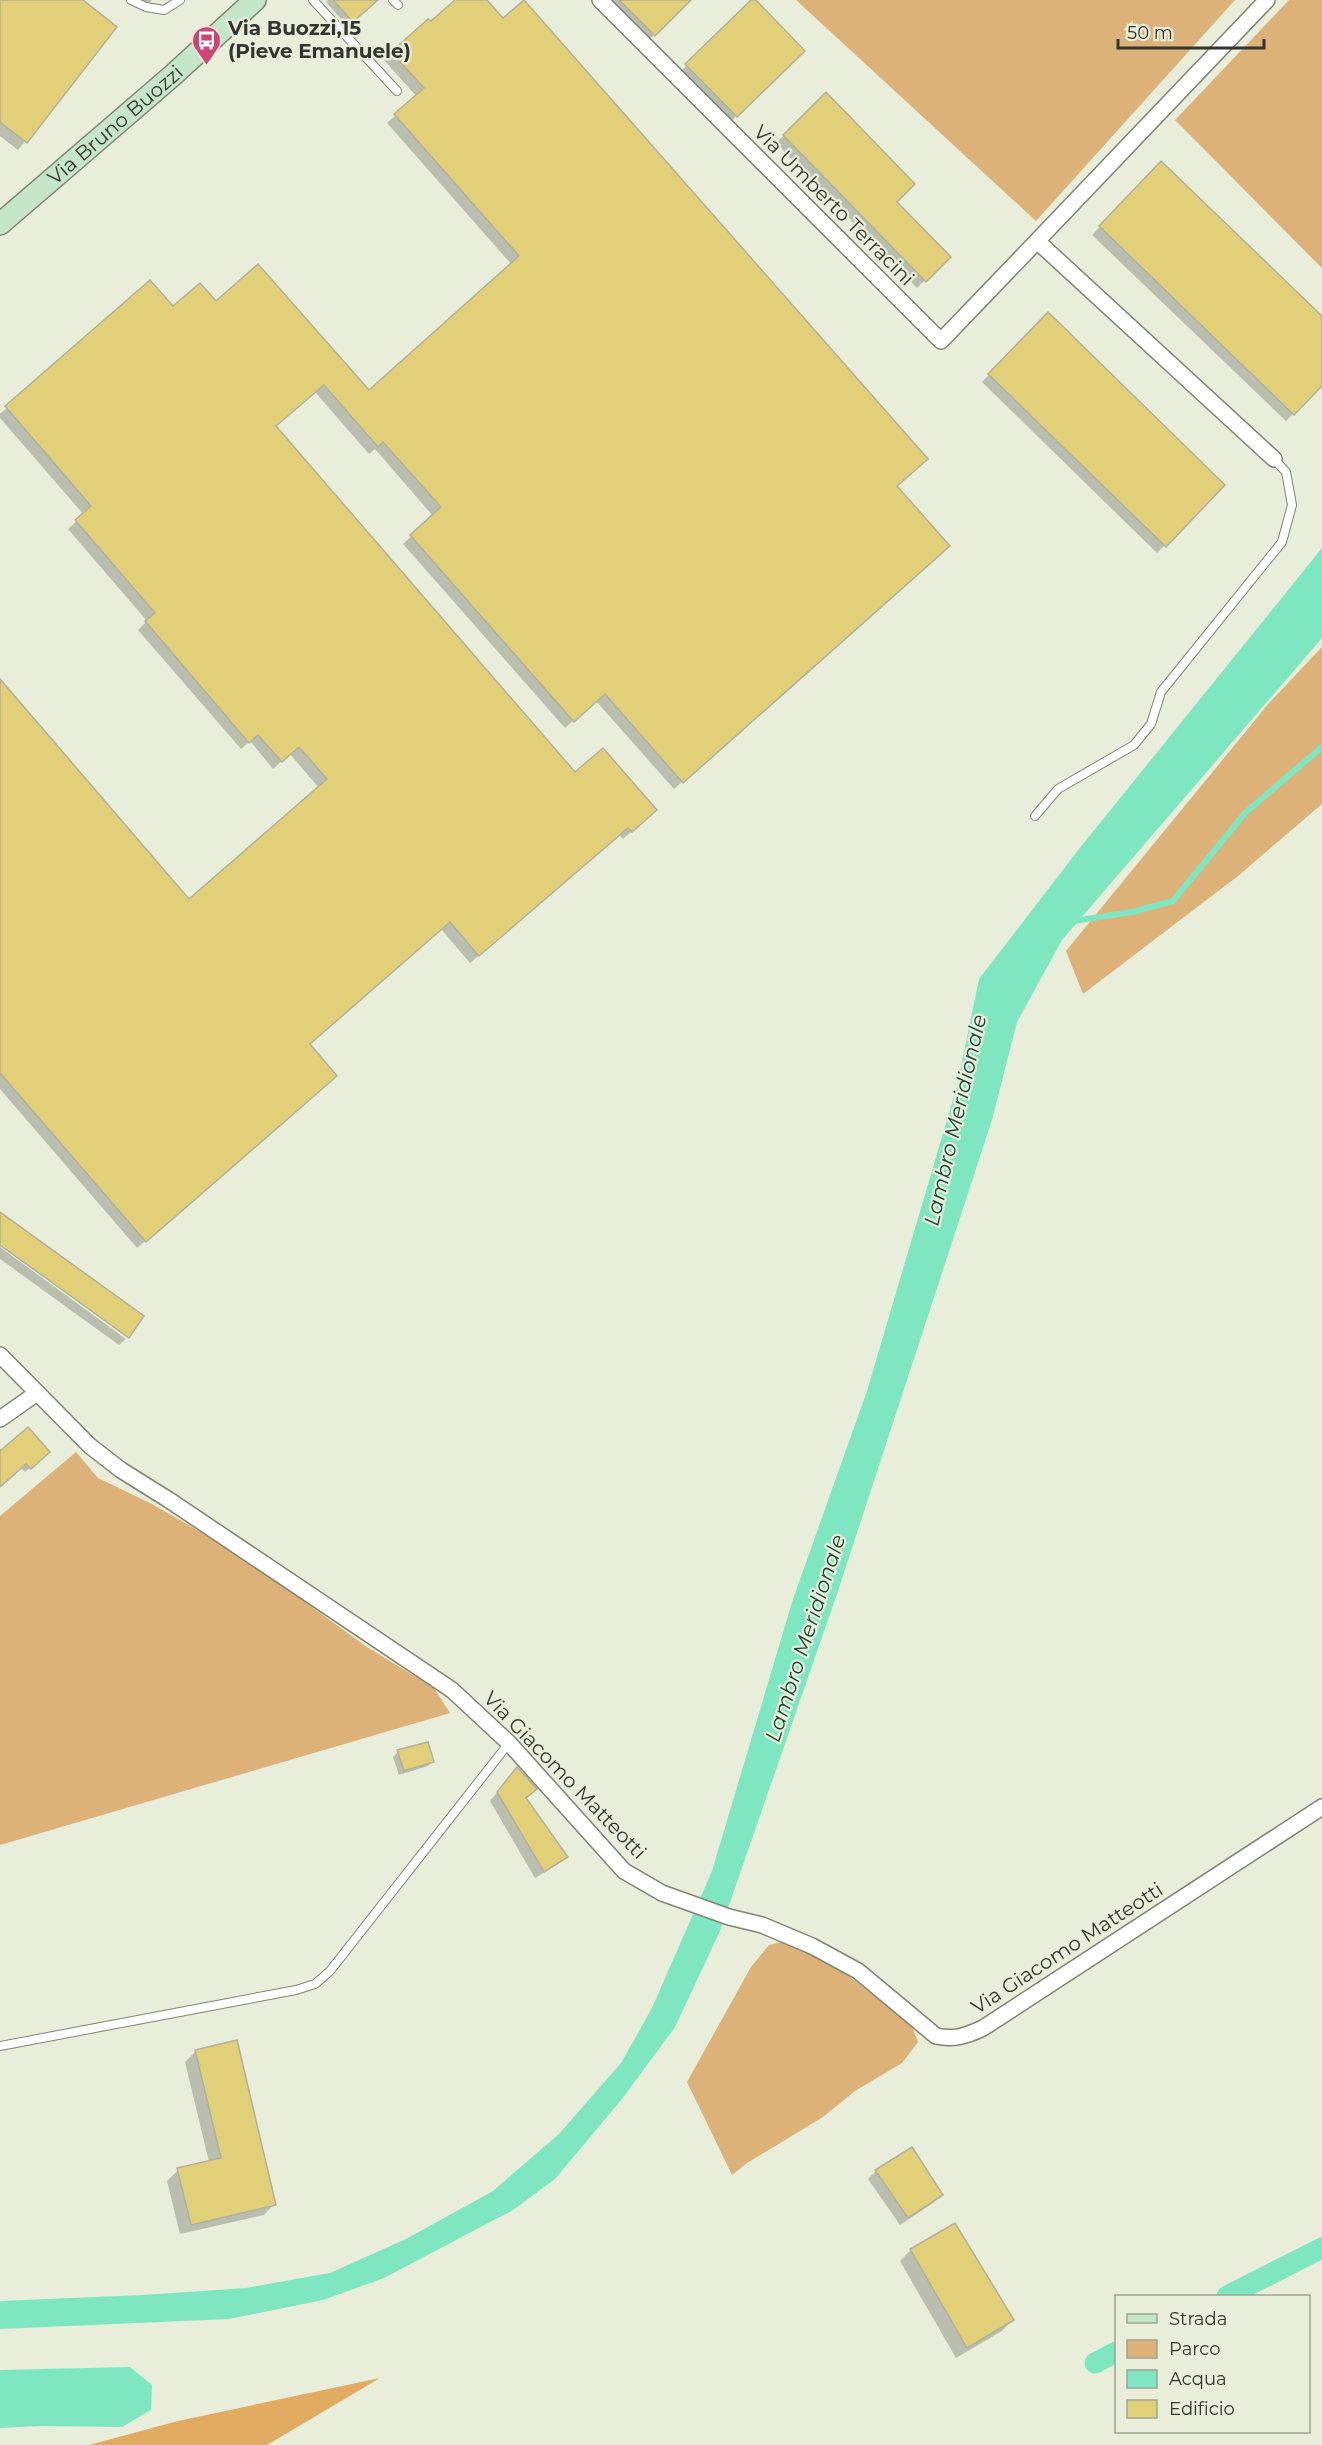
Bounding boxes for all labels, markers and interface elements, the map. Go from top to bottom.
scale bar [1118,12,1264,50]
place label: Via Buozzi,15 (Pieve Emanuele) [227,16,411,63]
text: 50 m [1127,22,1173,44]
bus stop icon: Via Buozzi,15 (Pieve Emanuele) [191,24,223,66]
street label: Via Bruno Buozzi [43,60,188,190]
street label: Via Umberto Terracini [749,120,919,290]
water label: Lambro Meridionale [918,1012,992,1228]
water label: Lambro Meridionale [760,1531,850,1745]
street label: Via Giacomo Matteotti [479,1686,651,1864]
street label: Via Giacomo Matteotti [967,1877,1167,2019]
legend [1115,2295,1310,2433]
text: Strada [1169,2308,1227,2330]
text: Parco [1169,2338,1221,2360]
text: Acqua [1169,2368,1227,2390]
text: Edificio [1169,2398,1235,2420]

